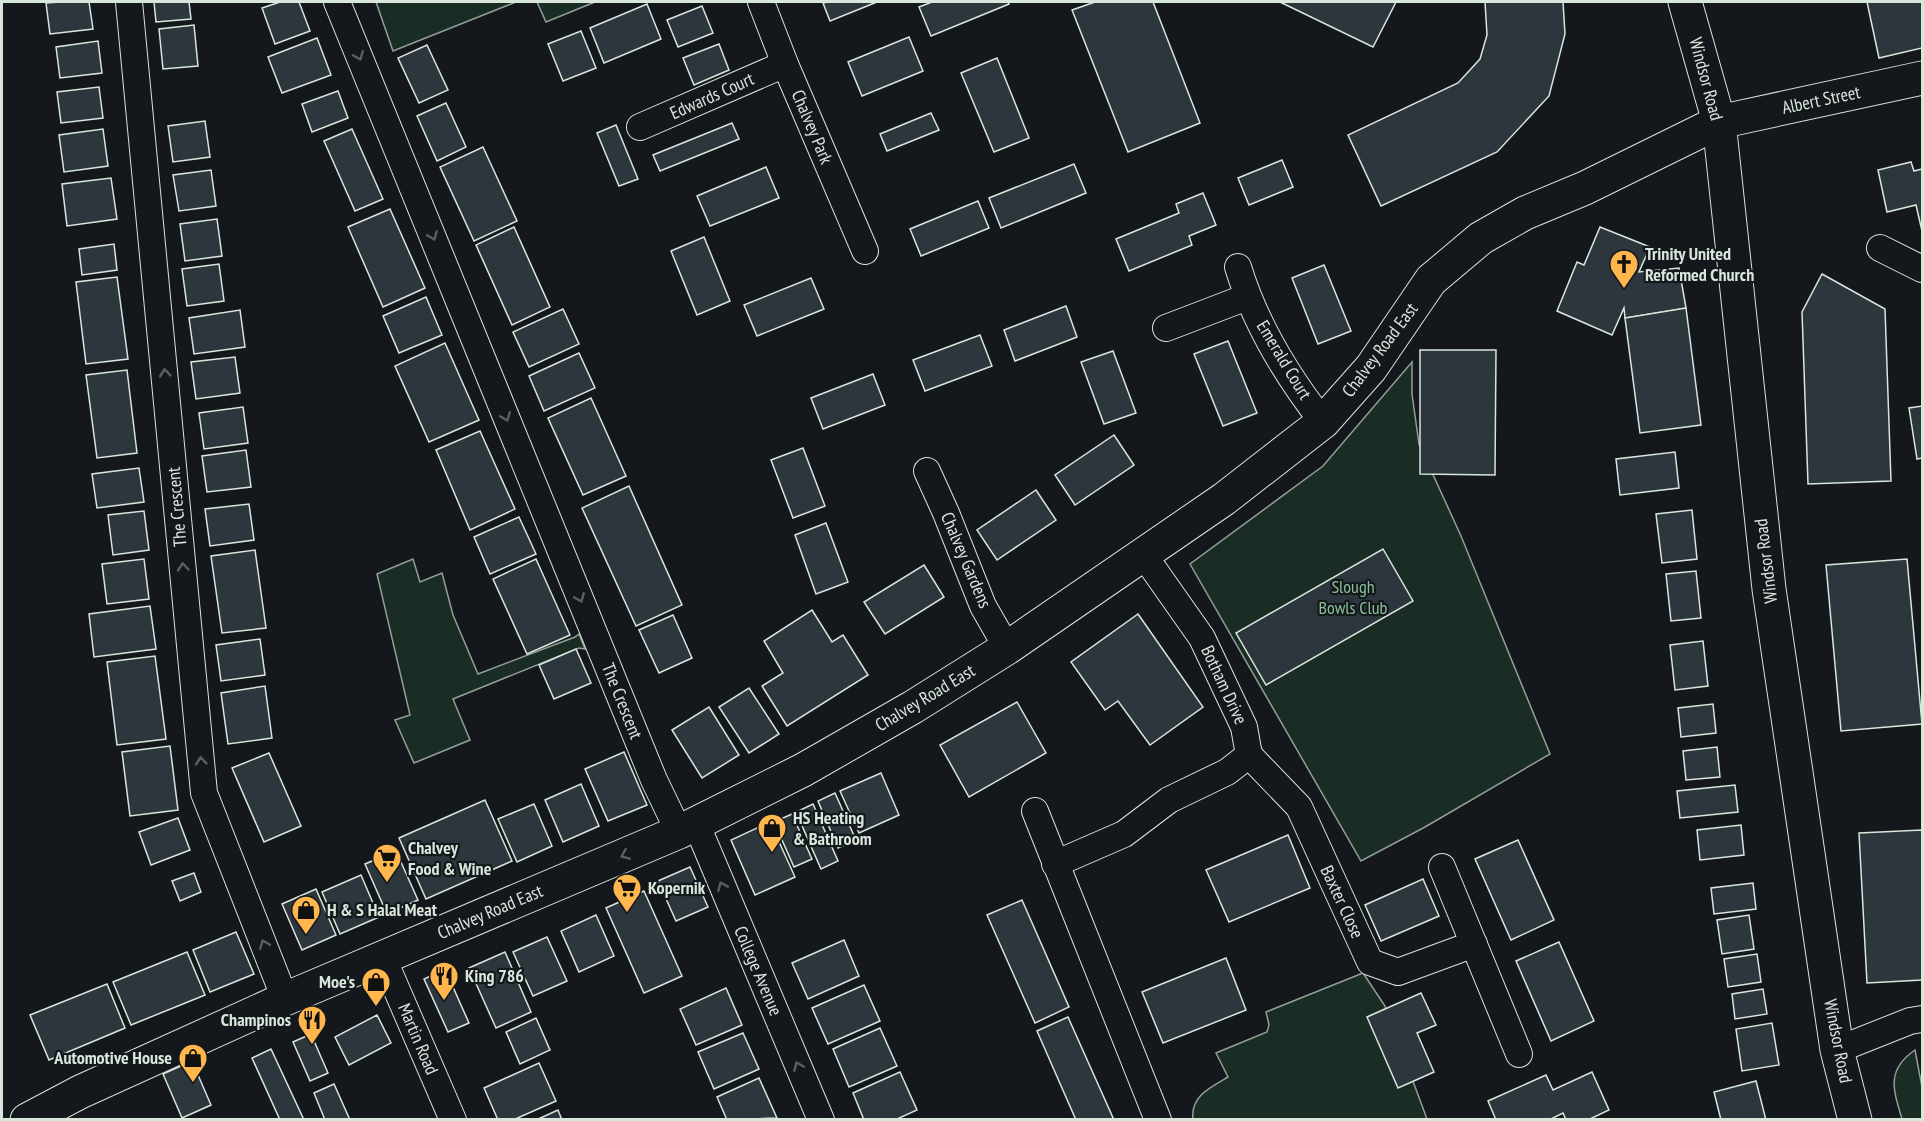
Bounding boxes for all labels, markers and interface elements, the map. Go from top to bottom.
street label: Windsor Road [1684,35,1729,123]
one-way arrow [352,49,364,60]
street label: Edwards Court [666,67,757,124]
street label: Albert Street [1780,80,1862,119]
street label: Chalvey Park [787,86,838,167]
one-way arrow [426,230,438,241]
place label: Trinity United Reformed Church [1645,242,1754,286]
church icon: Trinity United Reformed Church [1608,248,1640,290]
street label: Chalvey Road East [1337,298,1423,401]
street label: Emerald Court [1252,316,1317,404]
one-way arrow [159,368,172,377]
one-way arrow [499,411,511,422]
street label: The Crescent [162,466,191,548]
street label: Chalvey Gardens [936,508,997,611]
street label: Windsor Road [1749,517,1782,605]
one-way arrow [177,562,190,571]
park label: Slough Bowls Club [1319,575,1388,619]
one-way arrow [573,591,585,602]
street label: Botham Drive [1196,642,1253,728]
street label: The Crescent [597,659,648,742]
street label: Chalvey Road East [871,659,979,736]
one-way arrow [195,756,208,765]
place label: HS Heating & Bathroom [793,806,872,850]
shop icon: HS Heating & Bathroom [756,812,788,854]
place label: Chalvey Food & Wine [408,836,492,880]
supermarket icon: Chalvey Food & Wine [371,842,403,884]
one-way arrow [620,848,631,860]
street label: Baxter Close [1316,862,1369,942]
supermarket icon: Kopernik [611,872,643,914]
place label: Kopernik [648,876,706,899]
street label: Chalvey Road East [434,879,546,944]
one-way arrow [717,881,729,892]
shop icon: H & S Halal Meat [290,894,322,936]
place label: H & S Halal Meat [327,898,438,921]
street label: College Avenue [729,922,788,1019]
one-way arrow [259,940,271,951]
restaurant icon: King 786 [428,960,460,1002]
place label: King 786 [465,964,524,987]
shop icon: Moe's [360,966,392,1008]
place label: Moe's [319,970,355,993]
street label: Windsor Road [1819,997,1858,1085]
street label: Martin Road [393,1000,444,1078]
restaurant icon: Champinos [296,1004,328,1046]
place label: Champinos [221,1008,291,1031]
shop icon: Automotive House [177,1042,209,1084]
place label: Automotive House [53,1046,172,1069]
one-way arrow [793,1061,805,1072]

